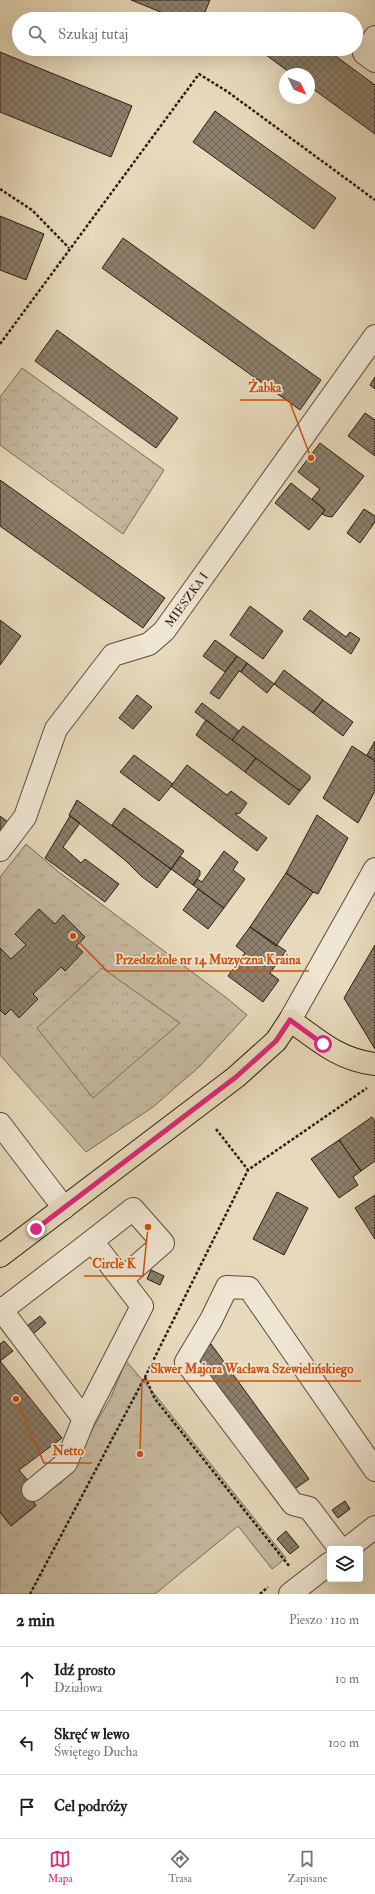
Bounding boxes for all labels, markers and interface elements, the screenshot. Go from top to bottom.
search box [12,12,363,56]
icon: search [26,23,48,45]
text: Szukaj tutaj [58,25,128,44]
north arrow [279,68,315,104]
callout: Żabka [240,375,289,400]
text: Żabka [249,378,282,396]
street label: MIESZKA I [162,570,212,630]
callout: Przedszkole nr 14 Muzyczna Kraina [107,946,309,971]
text: Przedszkole nr 14 Muzyczna Kraina [115,952,301,969]
route start [314,1035,332,1053]
route end [27,1220,45,1238]
callout: Circle K [84,1251,143,1276]
text: Circle K [92,1256,137,1272]
callout: Skwer Majora Wacława Szewielińskiego [142,1356,361,1381]
text: Skwer Majora Wacława Szewielińskiego [150,1361,354,1378]
callout: Netto [44,1438,92,1463]
text: Netto [51,1443,84,1459]
map controls [327,1546,363,1582]
button: layers [327,1546,363,1582]
text: 2 min [16,1610,55,1631]
text: Pieszo · 110 m [289,1612,359,1628]
text: Idź prosto [54,1661,115,1680]
icon: ahead [16,1668,38,1690]
text: 10 m [335,1671,359,1687]
text: Działowa [54,1680,102,1696]
text: Skręć w lewo [54,1725,129,1744]
icon: left [16,1732,38,1754]
text: 100 m [328,1735,359,1751]
text: Świętego Ducha [54,1744,138,1760]
icon: arrive [16,1796,38,1818]
text: Cel podróży [54,1797,127,1816]
tab: Mapa [48,1848,73,1885]
tab: Trasa [168,1848,192,1885]
tab: Zapisane [288,1848,327,1885]

